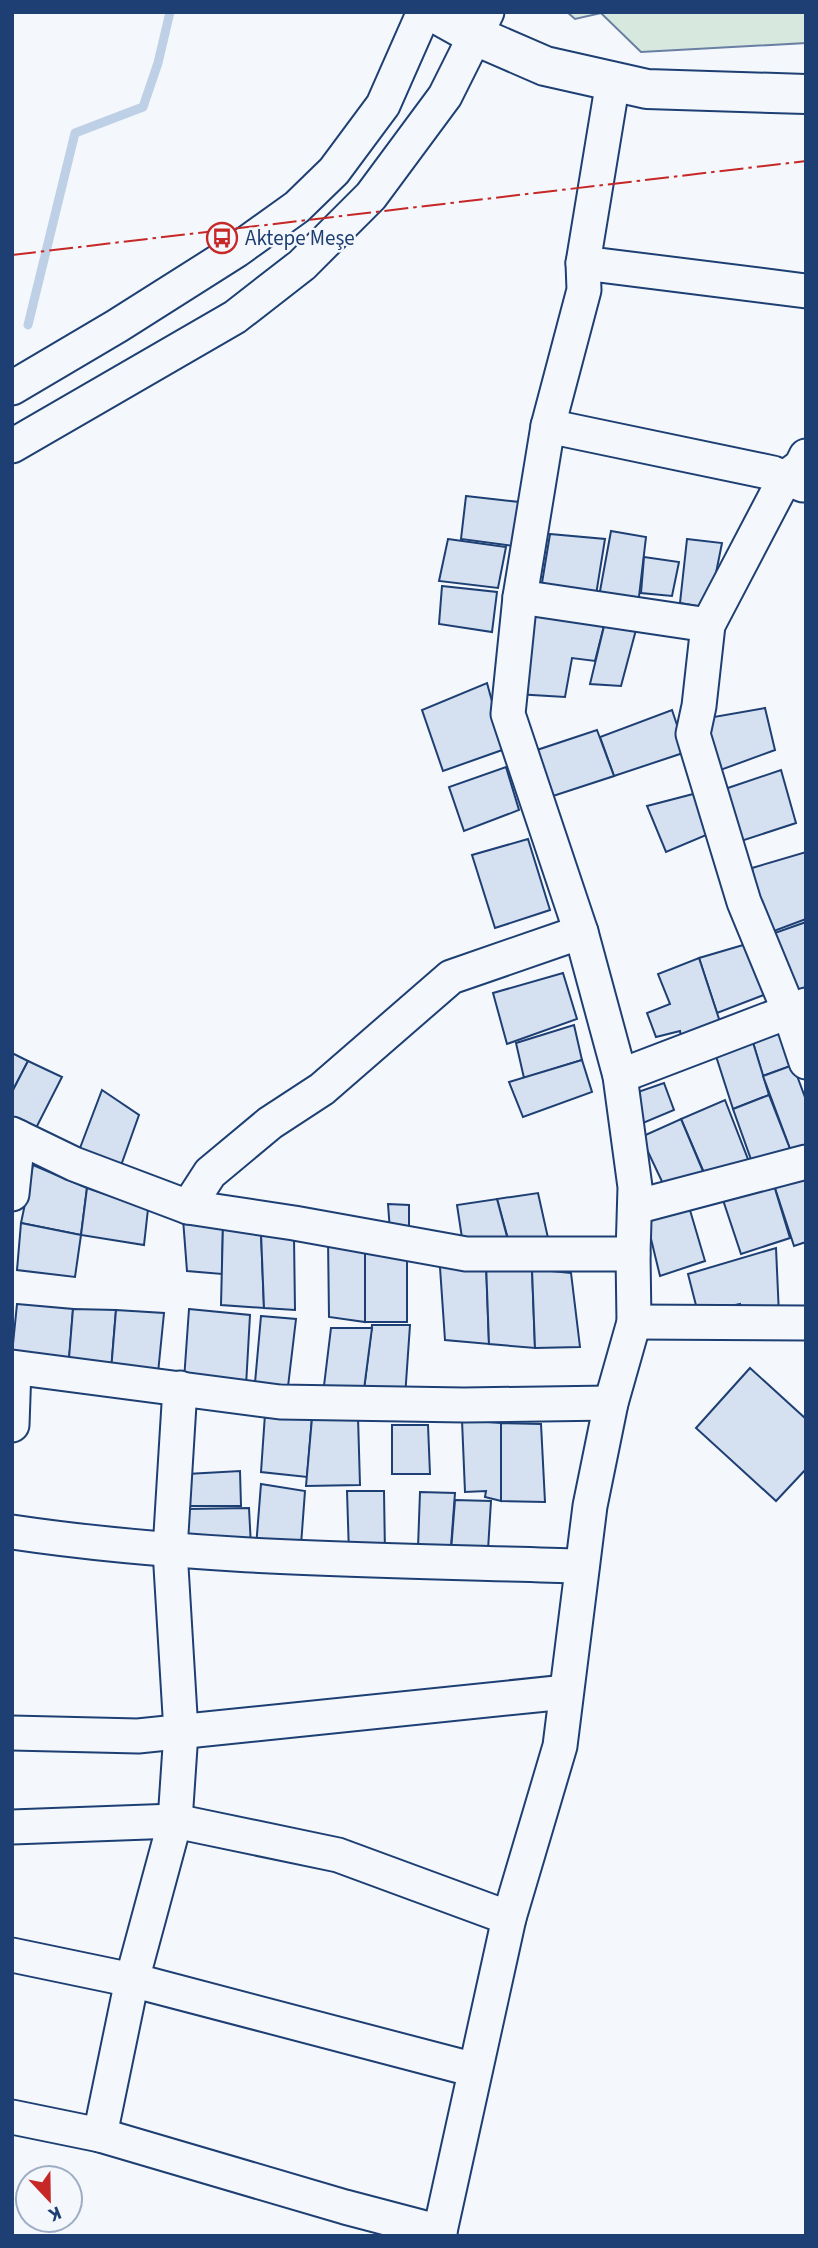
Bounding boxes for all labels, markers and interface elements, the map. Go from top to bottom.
bus stop icon: Aktepe Meşe [205,221,239,255]
place label: Aktepe Meşe [245,223,355,253]
north arrow [14,2164,84,2234]
text: K [44,2199,65,2228]

